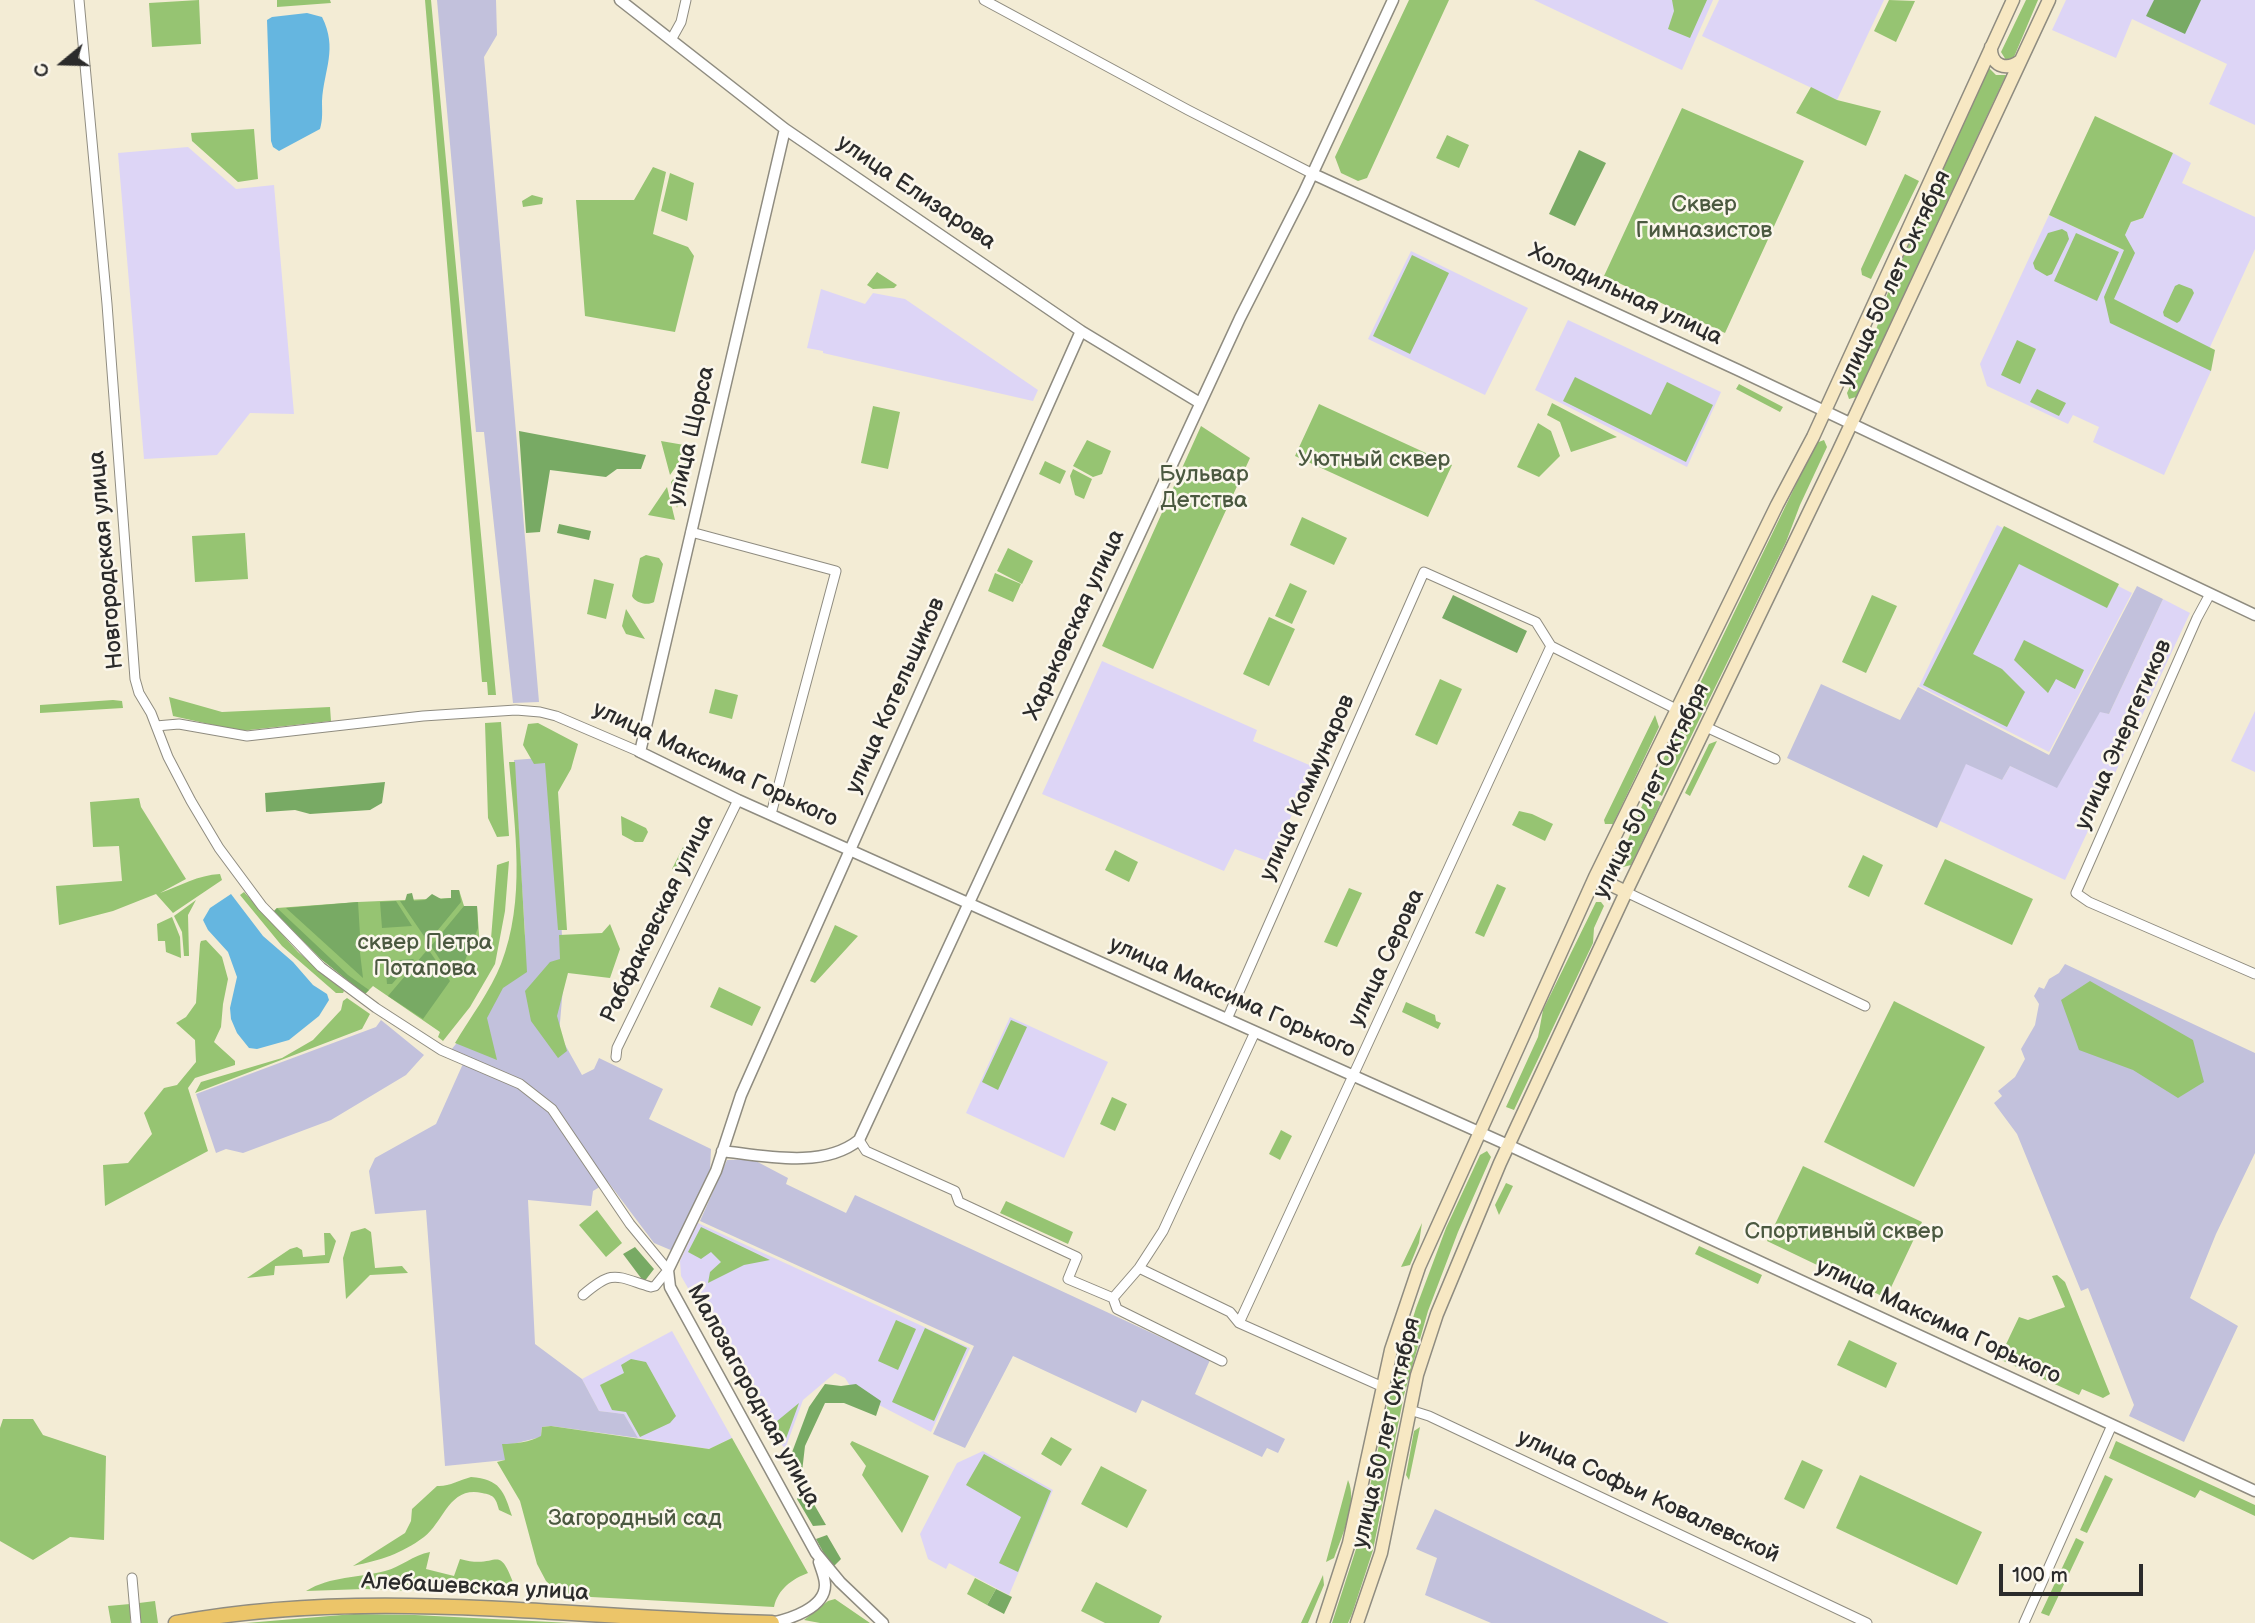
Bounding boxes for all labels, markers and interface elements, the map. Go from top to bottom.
north arrow [28,28,98,98]
text: С [30,60,56,80]
street label: улица Елизарова [831,130,1001,256]
street label: улица 50 лет Октября [1833,166,1957,392]
park label: Сквер Гимназистов [1636,191,1772,245]
street label: Холодильная улица [1524,238,1726,352]
street label: улица Щорса [663,364,721,508]
park label: Уютный сквер [1298,446,1450,474]
street label: Новгородская улица [84,450,130,670]
park label: Бульвар Детства [1159,461,1249,515]
street label: Харьковская улица [1019,525,1131,725]
street label: улица Котельщиков [840,594,952,798]
street label: улица Энергетиков [2070,636,2178,834]
street label: улица 50 лет Октября [1588,679,1716,903]
street label: улица Коммунаров [1254,690,1362,886]
street label: улица Максима Горького [588,696,842,834]
street label: Рабфаковская улица [595,810,721,1028]
street label: улица Серова [1343,885,1431,1031]
park label: сквер Петра Потапова [358,929,492,983]
street label: улица Максима Горького [1104,931,1360,1065]
park label: Спортивный сквер [1744,1218,1944,1246]
street label: улица Максима Горького [1811,1253,2065,1391]
street label: Малозагородная улица [680,1280,826,1512]
street label: улица 50 лет Октября [1347,1315,1427,1551]
street label: улица Софьи Ковалевской [1513,1424,1783,1570]
park label: Загородный сад [548,1505,722,1533]
scale bar [2003,1550,2146,1594]
text: 100 m [2012,1563,2068,1588]
street label: Алебашевская улица [360,1568,590,1608]

